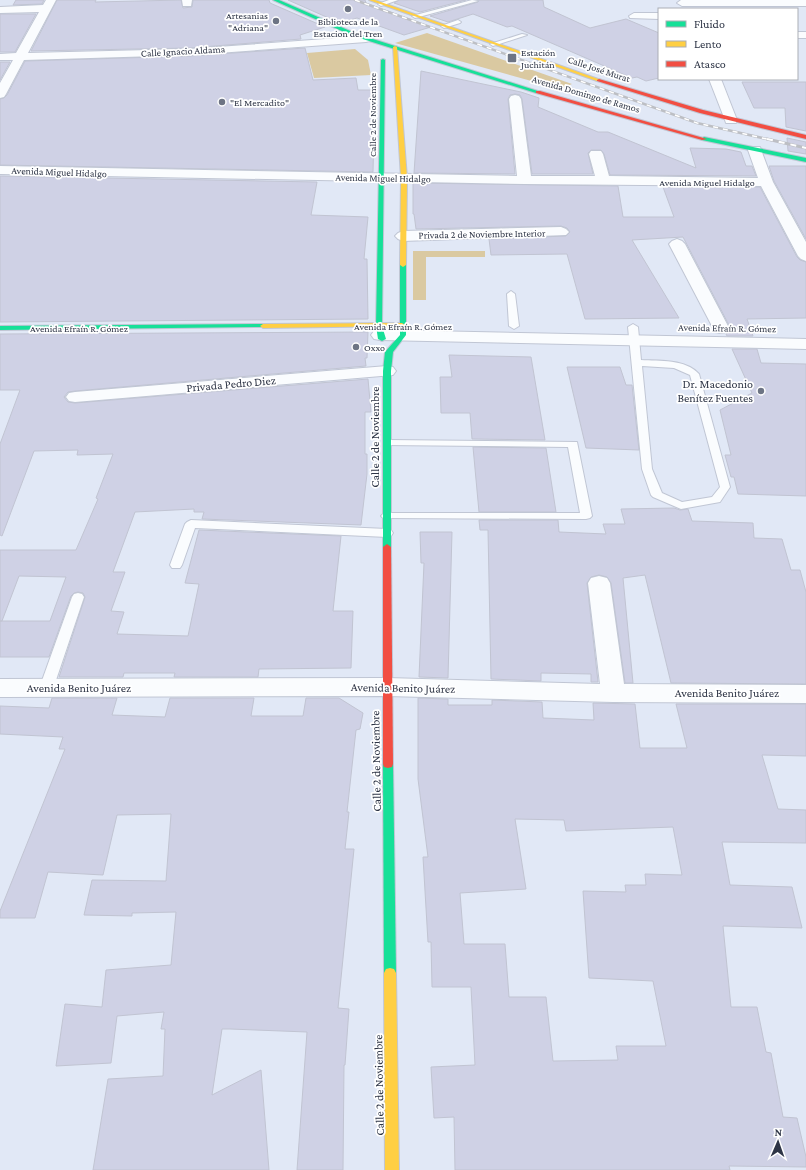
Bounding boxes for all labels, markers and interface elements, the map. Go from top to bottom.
marker: Biblioteca de la Estacion del Tren [343,4,353,14]
legend [658,8,798,80]
place label: Artesanias "Adriana" [226,10,268,33]
marker: Artesanias "Adriana" [271,16,281,26]
place label: Biblioteca de la Estacion del Tren [314,16,383,39]
text: Fluido [694,17,725,31]
text: Lento [694,37,722,51]
street label: Calle Ignacio Aldama [141,43,226,59]
place label: Estación Juchitán [520,47,556,70]
marker: Estación Juchitán [506,52,518,64]
street label: Calle José Murat [566,54,632,84]
text: Atasco [694,57,726,71]
street label: Calle 2 de Noviembre [367,72,378,157]
street label: Avenida Domingo de Ramos [531,73,641,115]
marker: "El Mercadito" [217,97,227,107]
place label: "El Mercadito" [230,97,289,108]
street label: Avenida Miguel Hidalgo [11,165,107,179]
street label: Avenida Miguel Hidalgo [335,172,431,184]
street label: Avenida Miguel Hidalgo [659,177,755,188]
street label: Privada 2 de Noviembre Interior [418,227,546,241]
street label: Avenida Efraín R. Gómez [354,321,452,332]
street label: Avenida Efraín R. Gómez [678,322,776,334]
street label: Avenida Efraín R. Gómez [30,323,128,334]
marker: Oxxo [351,342,361,352]
place label: Oxxo [364,342,385,353]
street label: Privada Pedro Diez [186,373,276,395]
place label: Dr. Macedonio Benítez Fuentes [677,377,753,405]
street label: Calle 2 de Noviembre [368,386,382,488]
marker: Dr. Macedonio Benítez Fuentes [756,386,766,396]
street label: Avenida Benito Juárez [351,680,455,696]
street label: Avenida Benito Juárez [27,681,131,695]
street label: Avenida Benito Juárez [675,686,779,700]
street label: Calle 2 de Noviembre [368,710,384,812]
street label: Calle 2 de Noviembre [371,1034,387,1136]
north arrow [758,1122,798,1162]
text: N [774,1126,783,1138]

